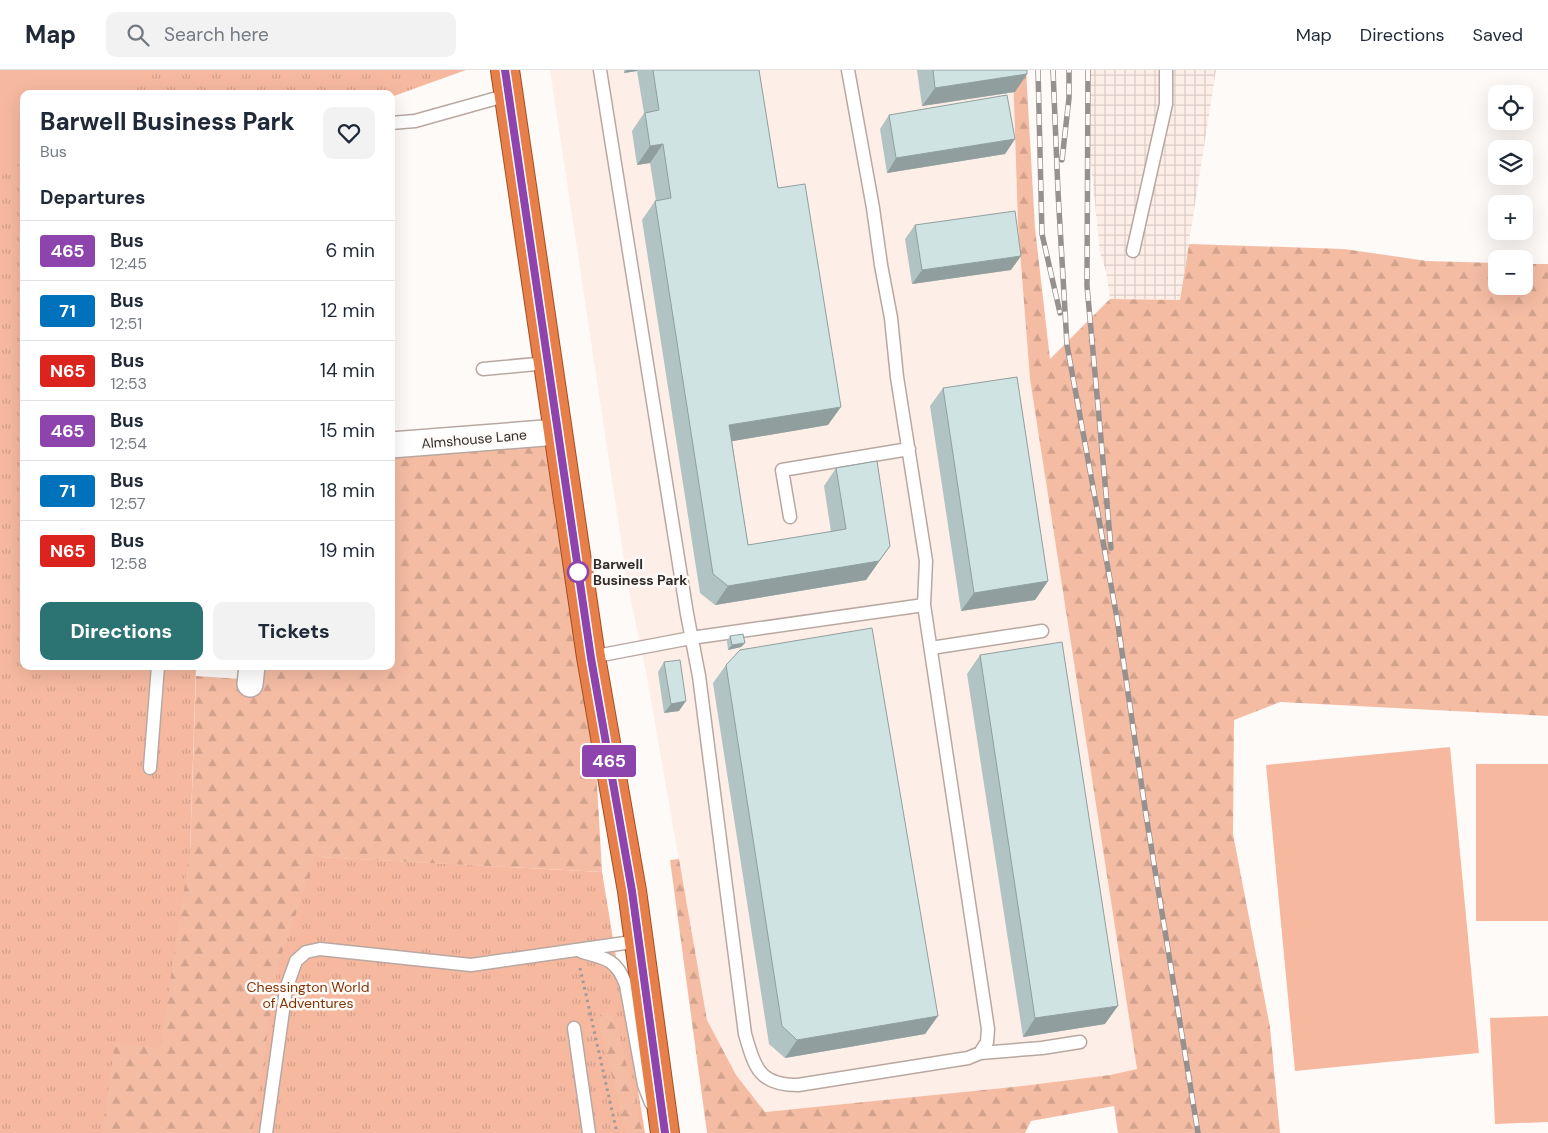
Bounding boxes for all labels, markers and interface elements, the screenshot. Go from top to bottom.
search box [106,12,456,57]
text: Map [25,19,76,50]
icon: search [124,21,152,49]
text: Search here [164,22,269,47]
text: Map [1296,23,1332,47]
text: Directions [1360,23,1445,47]
text: Saved [1473,23,1523,47]
map controls [1488,85,1533,295]
button: locate [1488,85,1533,130]
text: Barwell Business Park [40,106,295,137]
button: heart [323,107,375,159]
button: layers [1488,140,1533,185]
text: Bus [40,141,67,162]
text: Departures [40,185,145,210]
button: + [1488,195,1533,240]
text: Bus [110,228,144,253]
text: 6 min [326,238,375,263]
text: 465 [51,239,84,263]
button: − [1488,250,1533,295]
text: 12:45 [110,253,147,274]
text: Bus [110,288,144,313]
text: 12 min [321,298,375,323]
text: 71 [59,299,76,323]
text: 12:51 [110,313,142,334]
text: Bus [110,348,144,373]
text: 14 min [320,358,375,383]
text: N65 [50,359,85,383]
text: 12:53 [110,373,147,394]
text: Bus [110,408,144,433]
text: 15 min [320,418,375,443]
text: 465 [51,419,84,443]
street label: Almshouse Lane [420,425,528,453]
text: 12:54 [110,433,147,454]
text: Bus [110,468,144,493]
text: 18 min [320,478,375,503]
text: 71 [59,479,76,503]
text: 12:57 [110,493,145,514]
text: Bus [110,528,144,553]
text: 19 min [320,538,375,563]
text: N65 [50,539,85,563]
text: 12:58 [110,553,147,574]
place label: Barwell Business Park [593,555,687,589]
marker: Barwell Business Park [567,561,589,583]
button: Directions [40,602,203,660]
button: Tickets [213,602,375,660]
line badge: 465 [580,745,638,777]
text: 465 [592,749,626,773]
park label: Chessington World of Adventures [247,978,369,1012]

